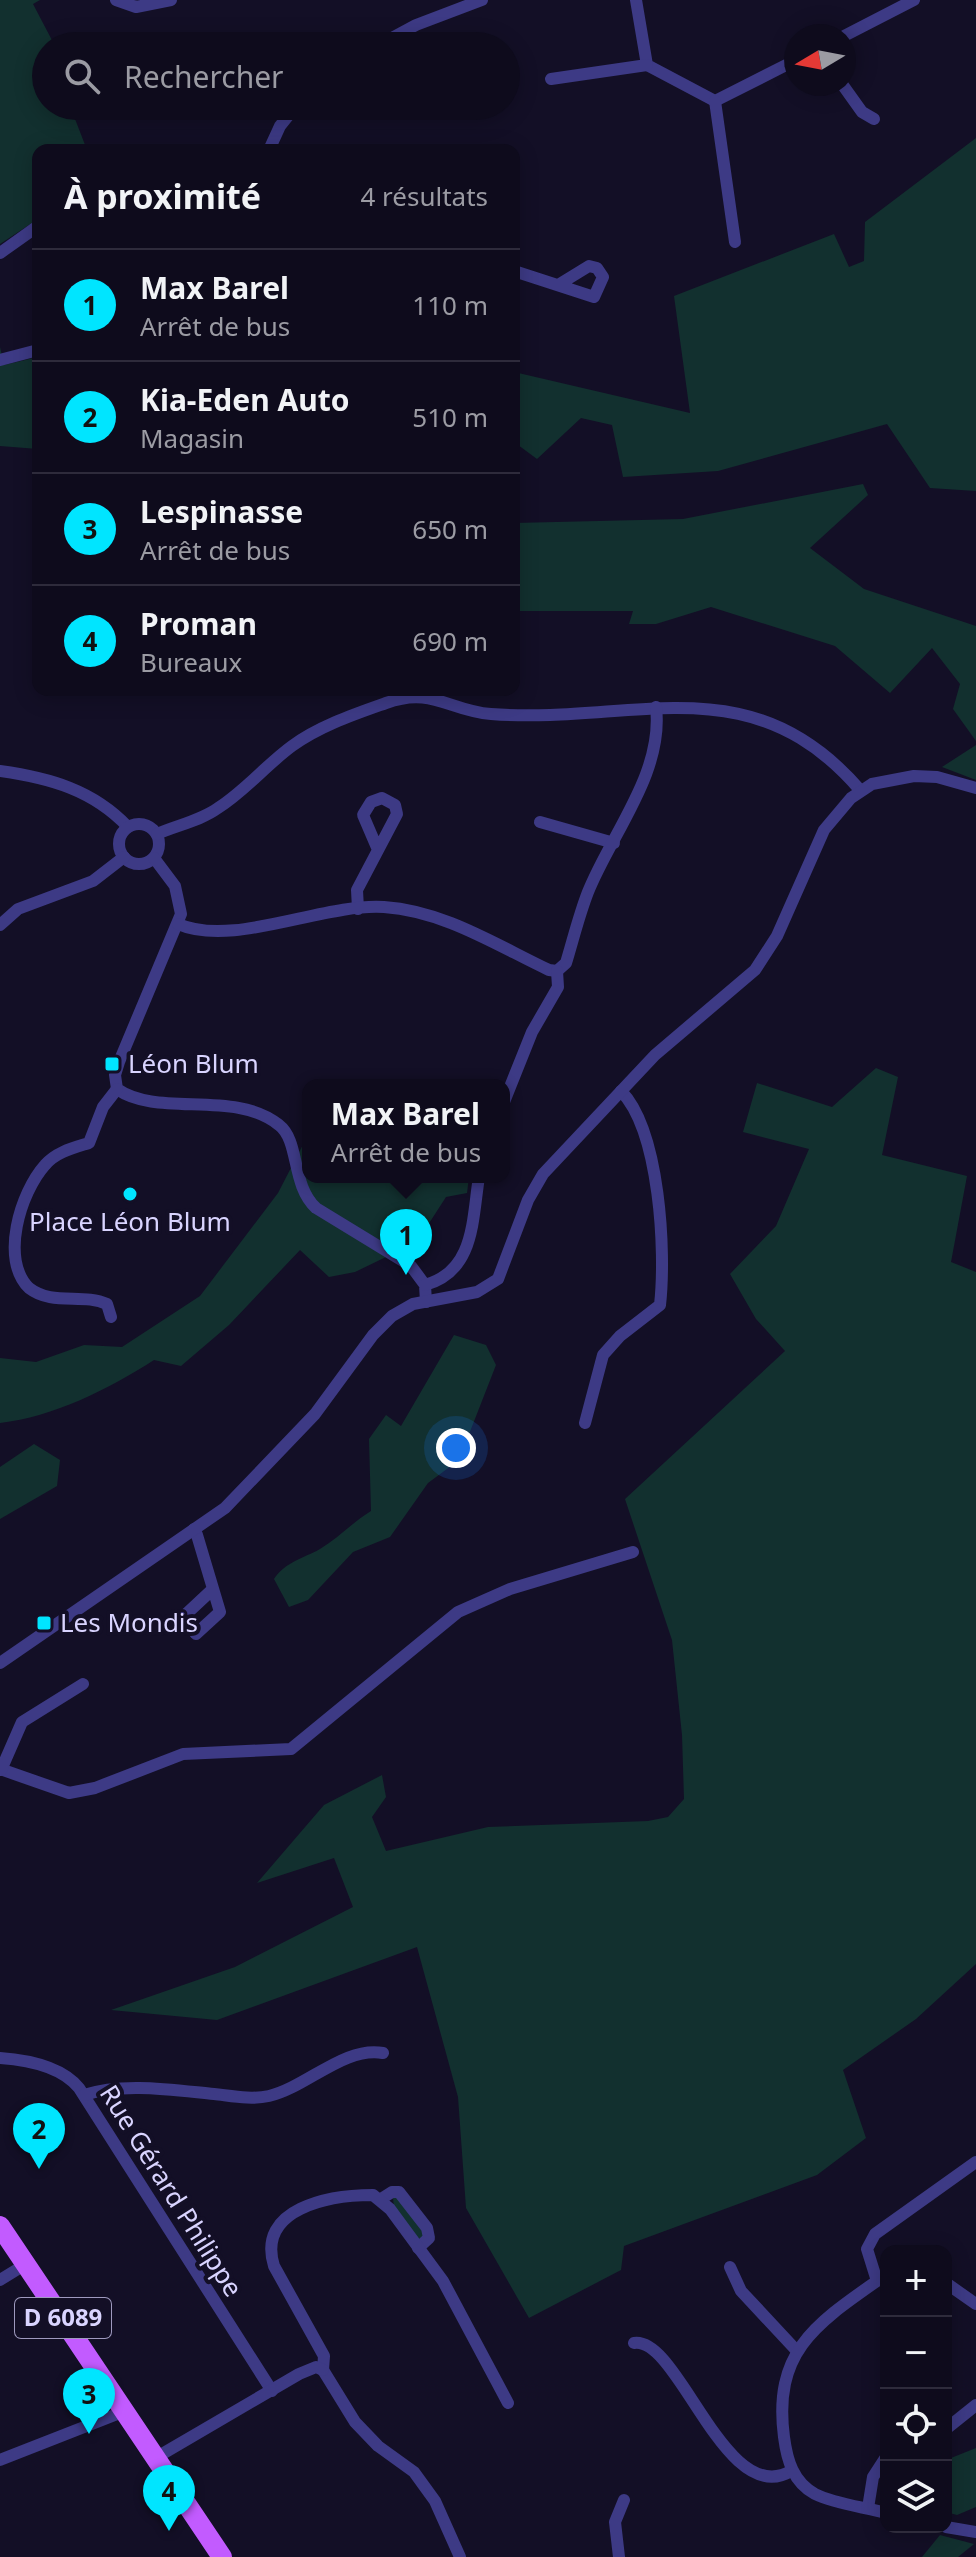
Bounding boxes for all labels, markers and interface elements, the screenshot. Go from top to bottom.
north arrow [784,24,856,96]
search box [32,32,520,120]
icon: search [60,54,104,98]
text: Rechercher [124,56,283,97]
text: À proximité [64,173,261,219]
text: 4 résultats [360,178,488,214]
text: Max Barel [140,267,289,308]
text: 1 [83,287,97,323]
text: 110 m [412,287,488,323]
text: Arrêt de bus [140,308,290,344]
text: Kia-Eden Auto [140,379,349,420]
text: 2 [83,399,97,435]
text: 510 m [412,399,488,435]
text: Magasin [140,420,244,456]
text: Lespinasse [140,491,303,532]
text: 3 [83,511,97,547]
text: 650 m [412,511,488,547]
text: Arrêt de bus [140,532,290,568]
text: Proman [140,603,257,644]
text: 4 [83,623,97,659]
text: 690 m [412,623,488,659]
text: Bureaux [140,644,242,680]
place label: Léon Blum [128,1045,259,1081]
marker: Léon Blum [103,1055,121,1073]
popup [302,1079,510,1183]
text: Max Barel [331,1093,480,1134]
text: Arrêt de bus [331,1134,481,1170]
marker: Place Léon Blum [121,1185,139,1203]
place label: Place Léon Blum [29,1203,231,1239]
pin: 1 [380,1209,432,1275]
your location [436,1428,476,1468]
place label: Les Mondis [60,1604,198,1640]
marker: Les Mondis [35,1614,53,1632]
street label: Rue Gérard Philippe [92,2078,252,2303]
pin: 2 [13,2103,65,2169]
map controls [880,2245,952,2533]
button: + [880,2245,952,2317]
road number: D 6089 [15,2298,111,2338]
button: − [880,2317,952,2389]
pin: 3 [63,2368,115,2434]
button: locate [880,2389,952,2461]
button: layers [880,2461,952,2533]
pin: 4 [143,2465,195,2531]

